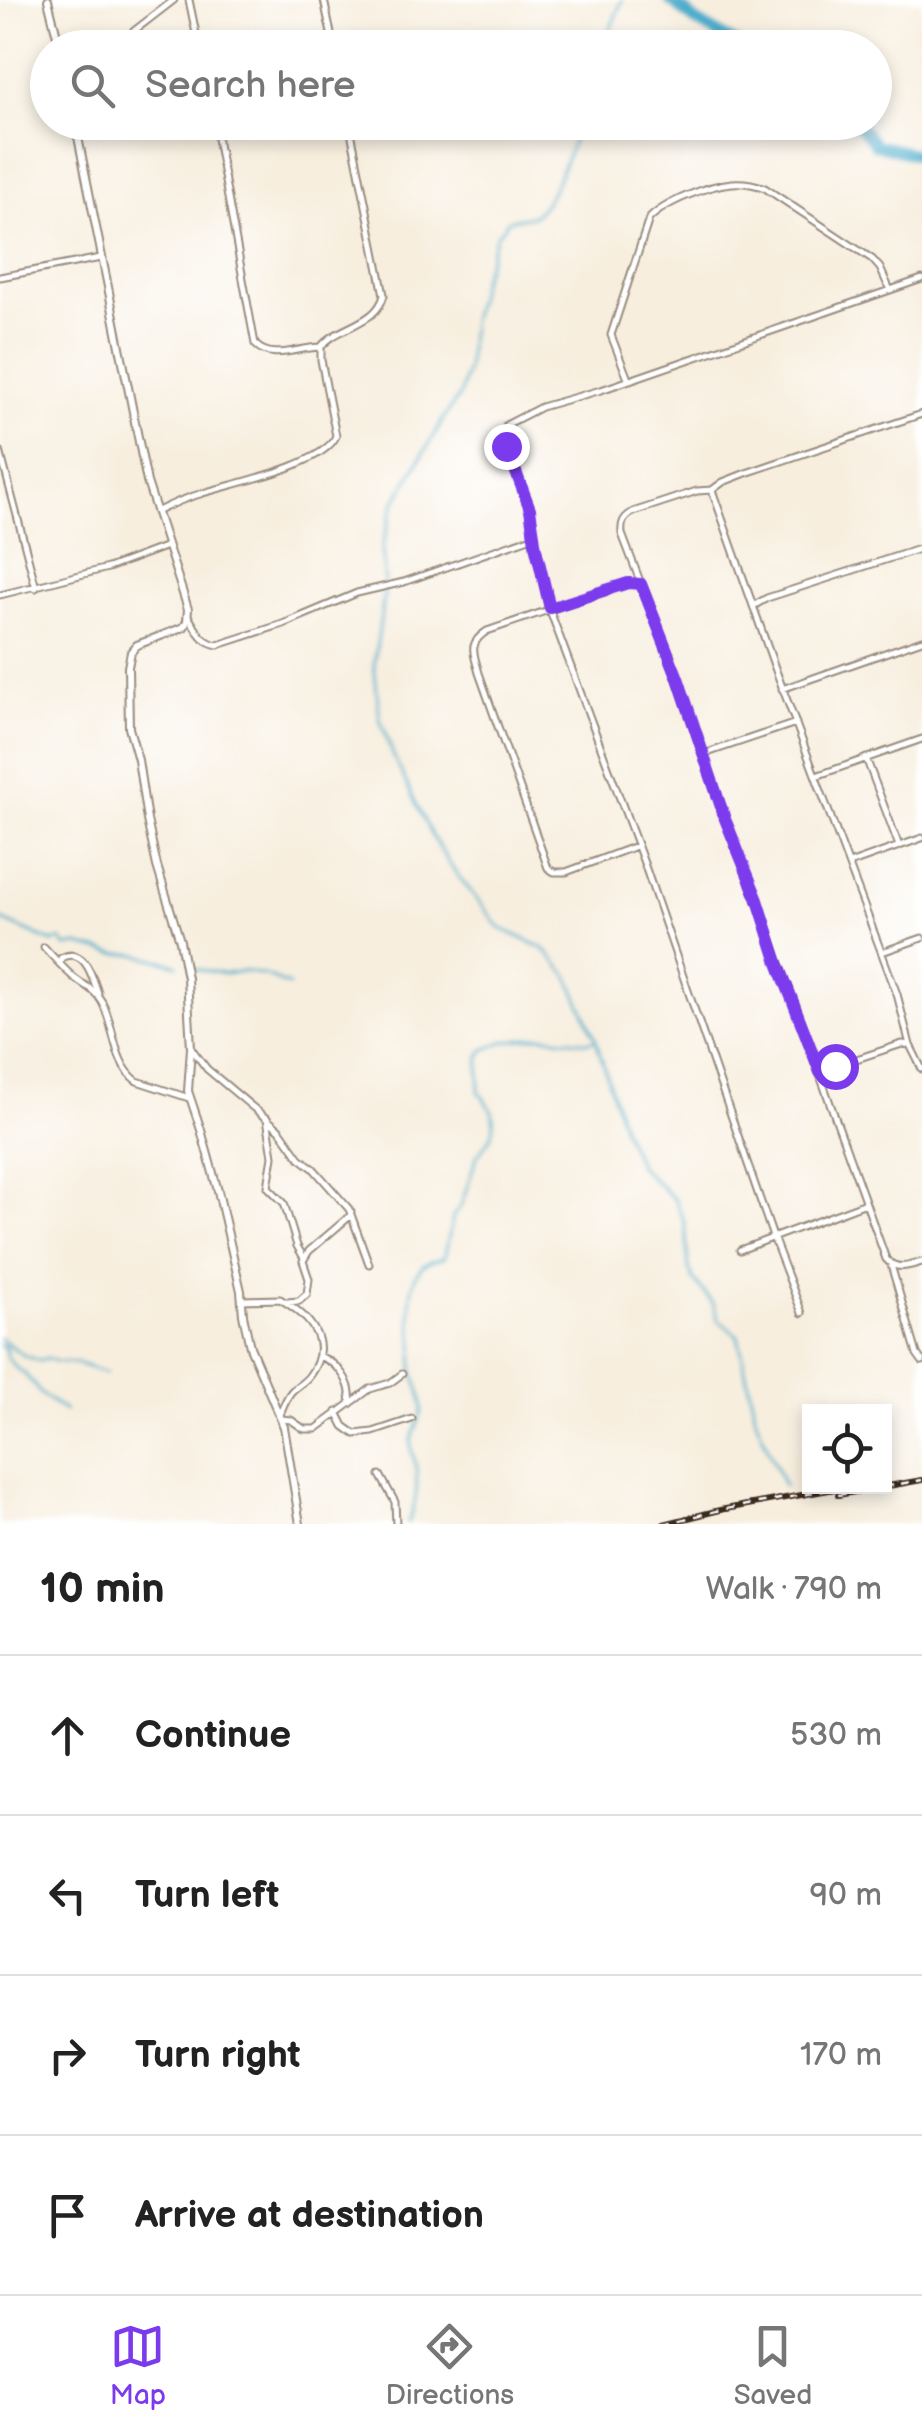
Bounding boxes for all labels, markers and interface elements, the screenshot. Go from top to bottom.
search box [30,30,892,140]
icon: search [65,58,120,113]
text: Search here [145,63,356,108]
route end [484,424,530,470]
route start [813,1044,859,1090]
map controls [802,1404,892,1494]
button: locate [802,1404,892,1494]
text: 10 min [40,1564,165,1615]
text: Walk · 790 m [706,1570,882,1609]
icon: ahead [40,1708,95,1763]
text: Continue [135,1713,291,1758]
text: 530 m [790,1716,882,1755]
icon: left [40,1868,95,1923]
text: Turn left [135,1873,279,1918]
text: 90 m [810,1876,882,1915]
icon: right [40,2028,95,2083]
text: Turn right [135,2033,300,2078]
text: 170 m [800,2036,882,2075]
icon: arrive [40,2188,95,2243]
text: Arrive at destination [135,2193,484,2238]
tab: Map [110,2319,166,2412]
tab: Directions [385,2319,514,2412]
tab: Saved [734,2319,812,2412]

